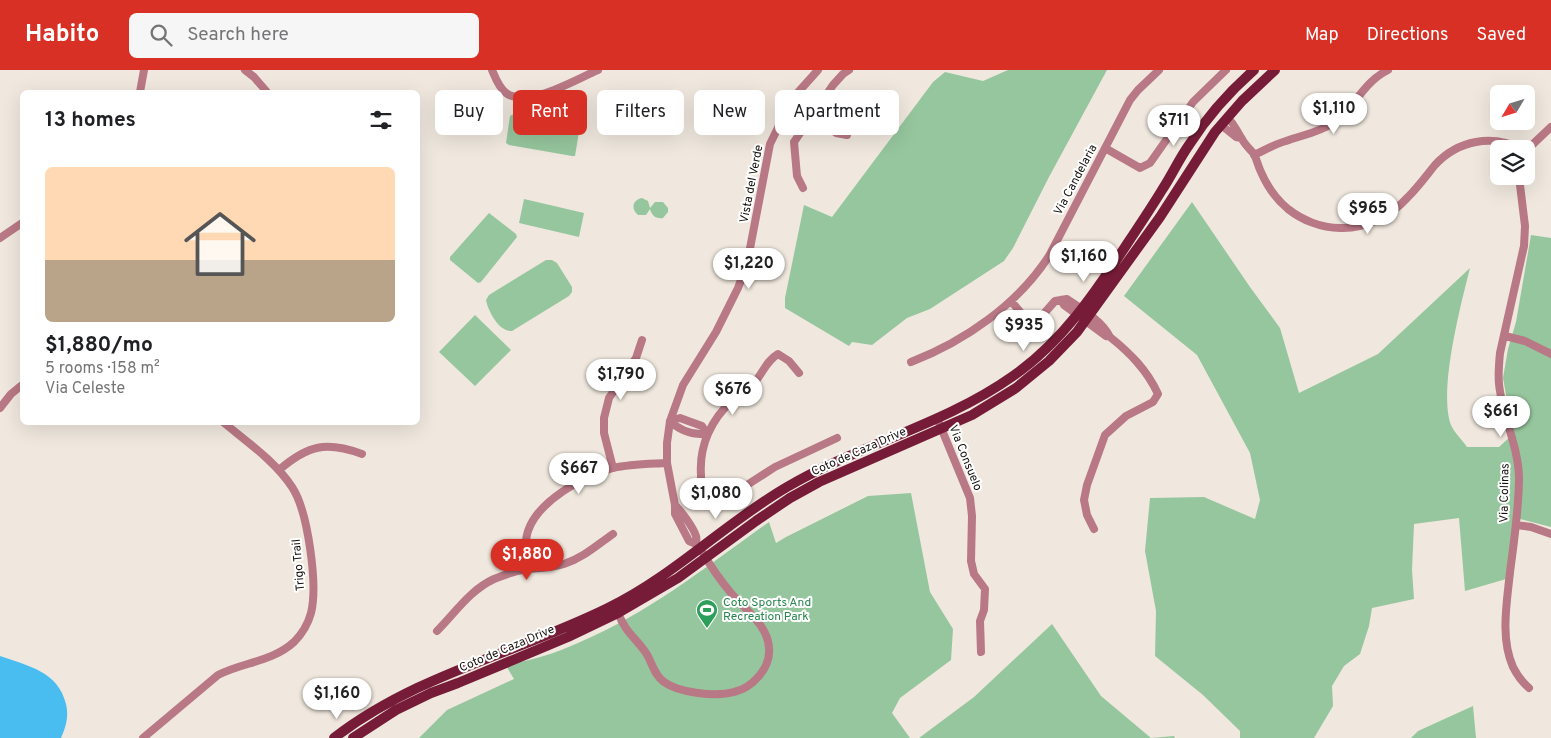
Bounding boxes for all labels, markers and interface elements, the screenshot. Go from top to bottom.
search box [129,13,479,58]
text: Habito [25,20,99,50]
icon: search [147,21,175,49]
text: Search here [187,23,289,47]
text: Map [1305,24,1339,47]
text: Directions [1367,24,1449,47]
text: Saved [1477,24,1526,47]
north arrow [1490,85,1535,130]
map controls [1490,85,1535,185]
chip: Buy [435,90,503,135]
chip: Rent [513,90,587,135]
chip: Filters [597,90,684,135]
chip: New [694,90,765,135]
chip: Apartment [775,90,899,135]
pin: $1,110 [1293,92,1375,135]
text: $1,110 [1312,99,1356,119]
pin: $711 [1144,104,1204,147]
icon: filters [367,106,395,134]
text: 13 homes [45,107,136,134]
text: $711 [1158,111,1190,131]
button: layers [1490,140,1535,185]
street label: Via Candelaria [1051,142,1101,218]
street label: Vista del Verde [737,143,767,225]
pin: $965 [1338,192,1398,235]
icon: home [175,199,265,289]
text: $965 [1348,199,1388,219]
pin: $1,160 [1043,240,1125,283]
text: $1,160 [1061,247,1107,267]
pin: $1,220 [708,248,790,290]
text: $1,220 [724,254,774,274]
pin: $935 [994,310,1054,352]
text: $935 [1005,316,1043,336]
text: $1,880/mo [45,332,153,359]
pin: $1,790 [580,358,662,401]
text: 5 rooms · 158 m² [45,359,160,379]
text: $1,790 [597,365,645,385]
pin: $676 [703,374,763,416]
text: Via Celeste [45,379,125,399]
text: $676 [714,380,752,400]
pin: $661 [1471,396,1531,438]
text: $661 [1483,402,1519,422]
street label: Via Consuelo [945,423,986,494]
street label: Coto de Caza Drive [809,424,909,480]
pin: $667 [549,452,609,495]
text: $667 [560,459,598,479]
street label: Via Colinas [1496,463,1514,523]
pin: $1,080 [675,478,757,520]
text: $1,080 [690,484,742,504]
street label: Trigo Trail [289,538,309,592]
pin: $1,880 [486,538,568,581]
text: $1,880 [502,545,552,565]
place label: Coto Sports And Recreation Park [723,595,811,625]
sports icon: Coto Sports And Recreation Park [695,598,719,629]
street label: Coto de Caza Drive [457,622,557,676]
pin: $1,160 [296,678,378,720]
text: $1,160 [314,684,360,704]

